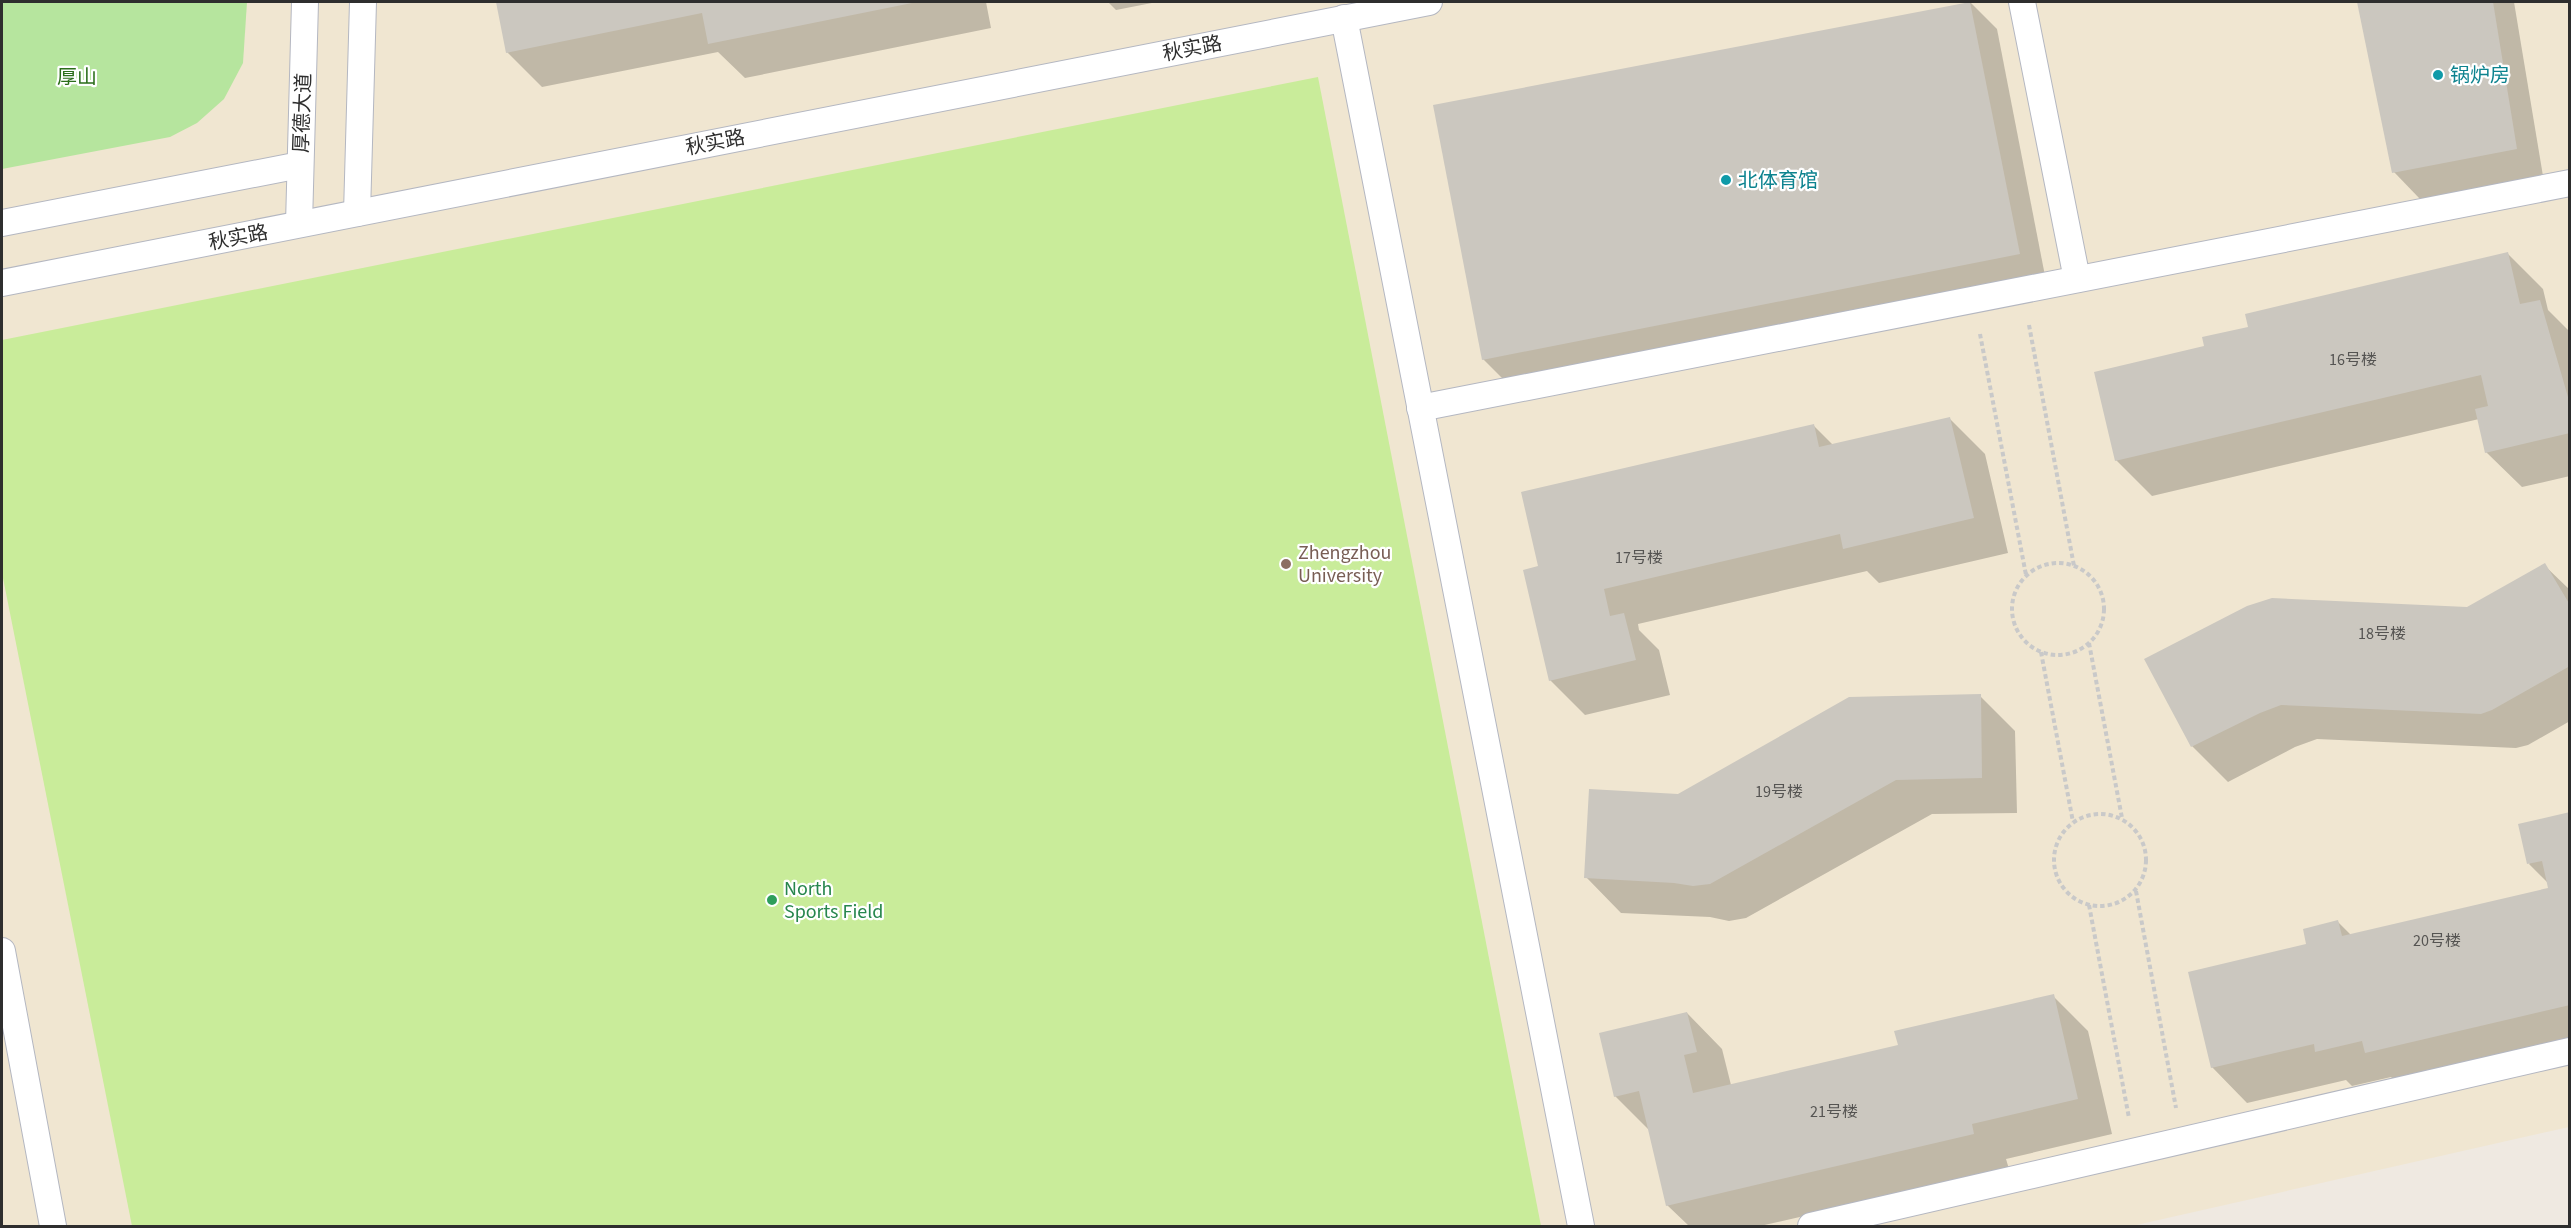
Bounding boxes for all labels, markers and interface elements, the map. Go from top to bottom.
street label: 秋实路 [1160,30,1224,68]
place label: 锅炉房 [2450,62,2510,90]
park label: 厚山 [57,64,97,92]
marker: 锅炉房 [2431,68,2445,82]
street label: 厚德大道 [288,73,318,153]
street label: 秋实路 [683,124,747,162]
place label: 北体育馆 [1738,167,1818,195]
marker: 北体育馆 [1719,173,1733,187]
street label: 秋实路 [206,219,270,257]
house number: 16号楼 [2329,349,2377,371]
place label: Zhengzhou University [1298,539,1391,590]
house number: 17号楼 [1615,547,1663,569]
marker: Zhengzhou University [1279,557,1293,571]
house number: 18号楼 [2358,623,2406,645]
house number: 19号楼 [1755,781,1803,803]
place label: North Sports Field [784,875,883,926]
marker: North Sports Field [765,893,779,907]
house number: 20号楼 [2413,930,2461,952]
house number: 21号楼 [1810,1101,1858,1123]

